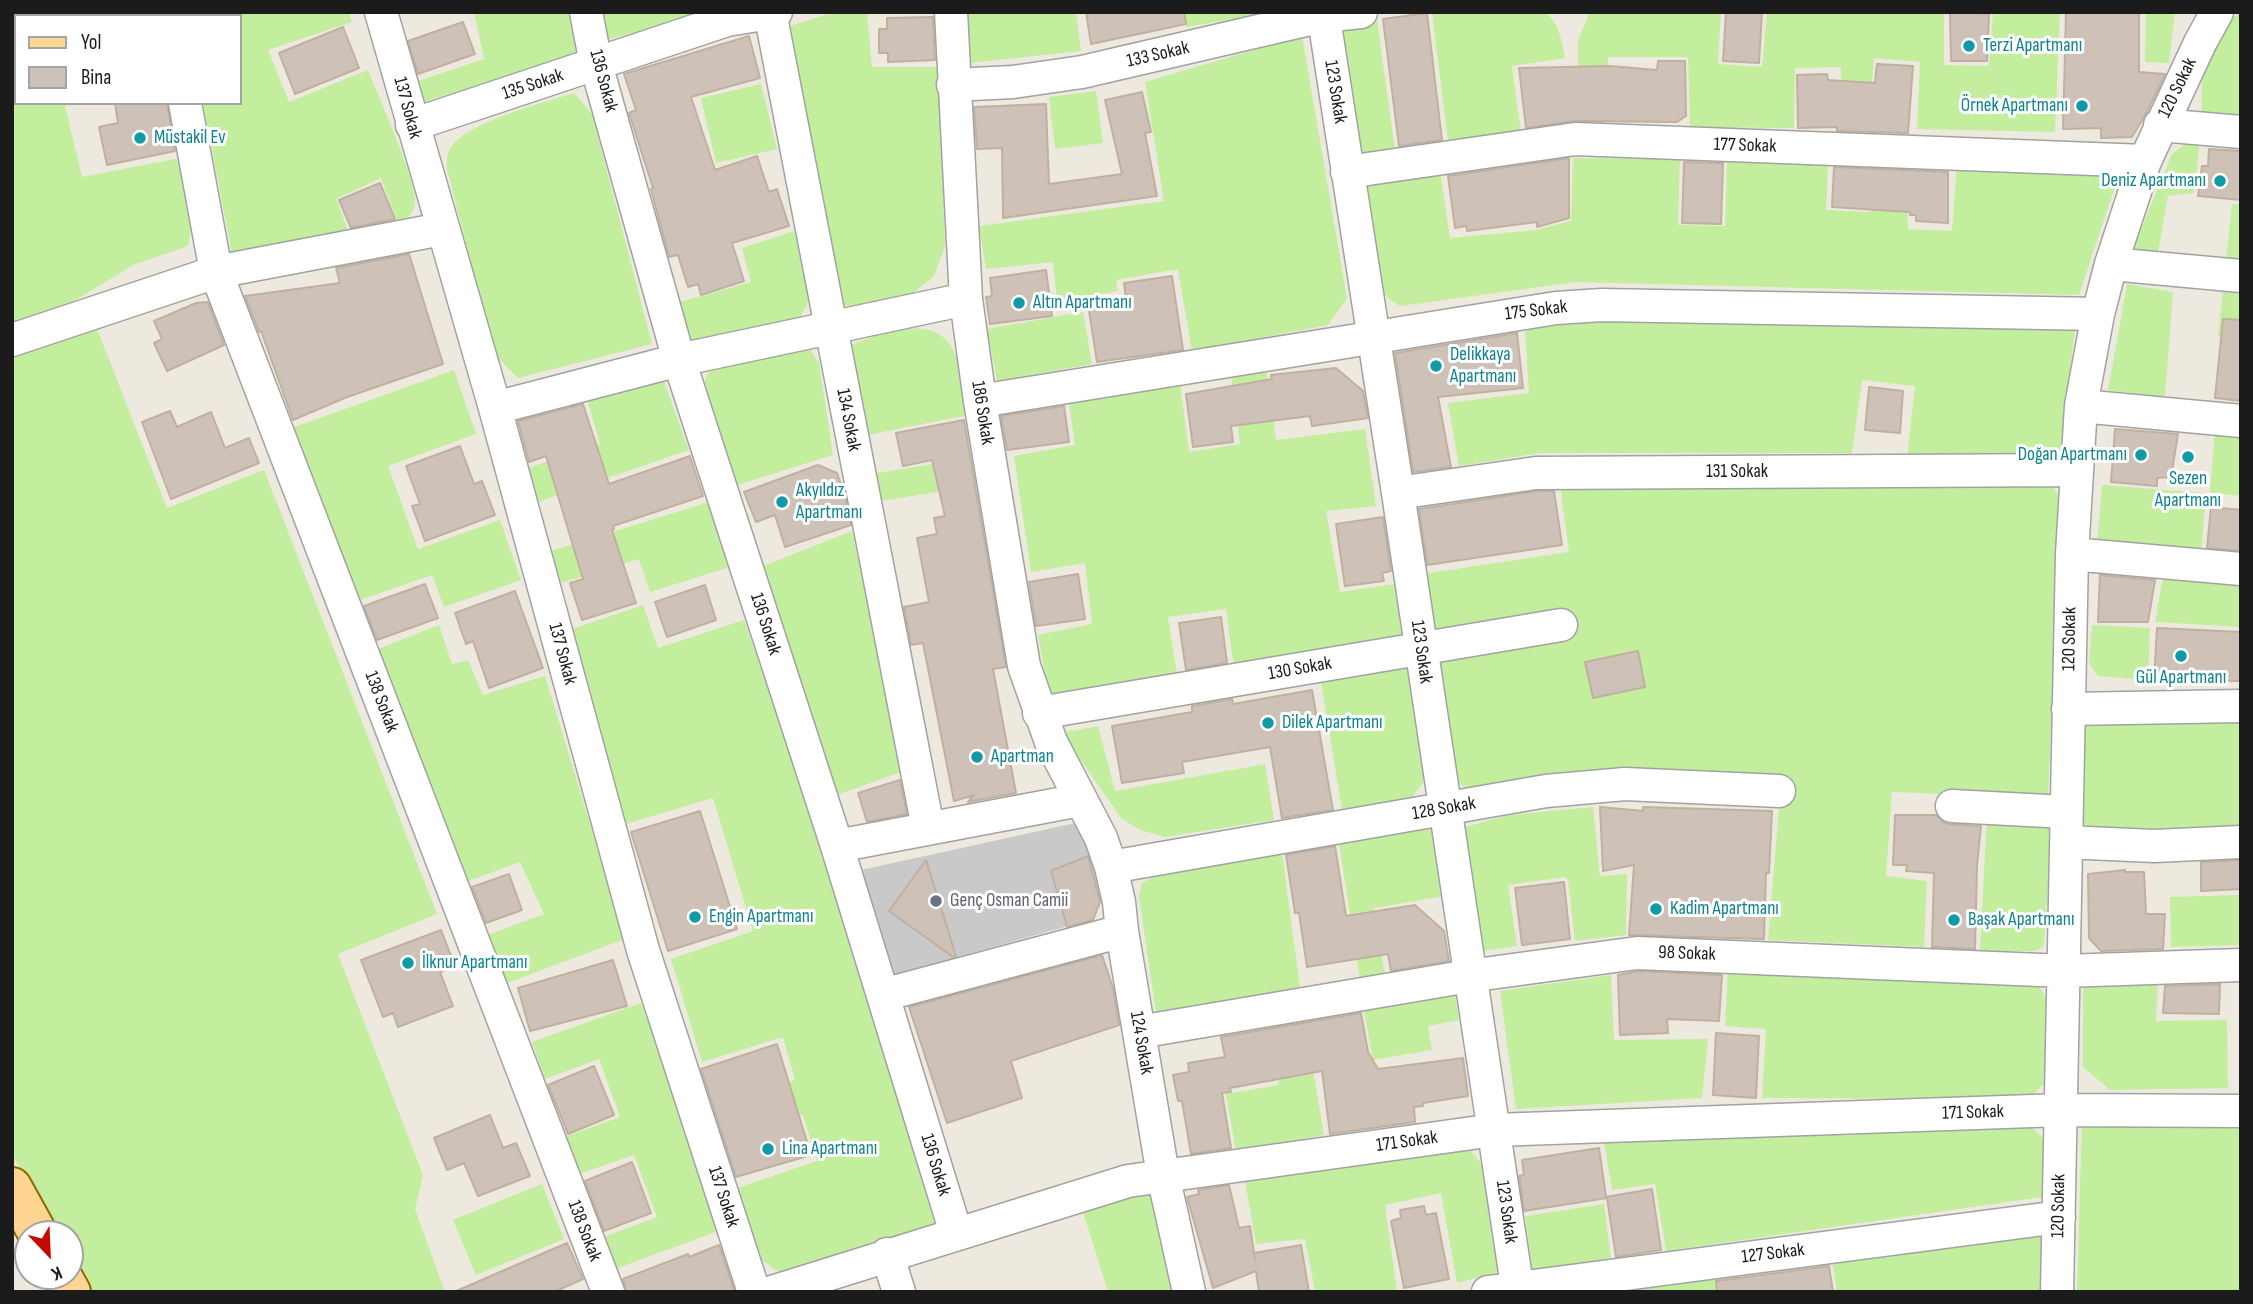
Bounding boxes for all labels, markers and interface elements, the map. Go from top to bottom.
legend [14,14,242,105]
text: Yol [81,30,101,55]
place label: Terzi Apartmanı [1983,35,2082,57]
street label: 133 Sokak [1125,37,1191,73]
marker: Terzi Apartmanı [1961,38,1977,54]
street label: 136 Sokak [584,47,622,115]
street label: 120 Sokak [2154,54,2202,122]
street label: 123 Sokak [1319,59,1351,125]
street label: 135 Sokak [499,64,567,106]
text: Bina [81,65,111,90]
street label: 137 Sokak [388,75,426,141]
place label: Örnek Apartmanı [1961,95,2068,117]
marker: Örnek Apartmanı [2074,98,2090,114]
place label: Müstakil Ev [154,127,226,149]
marker: Müstakil Ev [132,130,148,146]
street label: 177 Sokak [1713,134,1777,158]
place label: Deniz Apartmanı [2101,170,2206,192]
marker: Deniz Apartmanı [2212,173,2228,189]
place label: Altın Apartmanı [1033,292,1132,314]
marker: Altın Apartmanı [1011,295,1027,311]
street label: 175 Sokak [1503,296,1569,326]
place label: Delikkaya Apartmanı [1450,344,1516,388]
marker: Delikkaya Apartmanı [1428,358,1444,374]
street label: 186 Sokak [966,380,998,446]
street label: 134 Sokak [831,387,865,453]
place label: Doğan Apartmanı [2018,444,2127,466]
marker: Doğan Apartmanı [2133,447,2149,463]
marker: Sezen Apartmanı [2180,449,2196,465]
street label: 131 Sokak [1706,461,1768,483]
place label: Sezen Apartmanı [2155,468,2221,512]
place label: Akyıldız Apartmanı [796,480,862,524]
marker: Akyıldız Apartmanı [774,494,790,510]
street label: 136 Sokak [744,590,786,658]
street label: 120 Sokak [2058,607,2082,671]
street label: 123 Sokak [1405,619,1437,685]
street label: 137 Sokak [543,621,581,687]
marker: Gül Apartmanı [2173,648,2189,664]
street label: 130 Sokak [1267,652,1333,686]
place label: Gül Apartmanı [2136,667,2226,689]
street label: 138 Sokak [359,668,403,736]
place label: Dilek Apartmanı [1282,712,1383,734]
marker: Dilek Apartmanı [1260,715,1276,731]
place label: Apartman [991,746,1054,768]
marker: Apartman [969,749,985,765]
street label: 128 Sokak [1411,792,1477,826]
place label: Genç Osman Camii [950,890,1068,912]
marker: Genç Osman Camii [928,893,944,909]
place label: Kadim Apartmanı [1670,898,1779,920]
marker: Kadim Apartmanı [1648,901,1664,917]
place label: Engin Apartmanı [709,906,814,928]
marker: Engin Apartmanı [687,909,703,925]
place label: Başak Apartmanı [1968,909,2074,931]
marker: Başak Apartmanı [1946,912,1962,928]
street label: 98 Sokak [1658,942,1716,966]
place label: İlknur Apartmanı [422,952,527,974]
marker: İlknur Apartmanı [400,955,416,971]
street label: 124 Sokak [1124,1010,1158,1076]
street label: 171 Sokak [1942,1101,2004,1125]
street label: 171 Sokak [1375,1126,1439,1158]
street label: 136 Sokak [915,1131,955,1199]
place label: Lina Apartmanı [782,1138,877,1160]
marker: Lina Apartmanı [760,1141,776,1157]
street label: 137 Sokak [702,1163,744,1231]
street label: 120 Sokak [2047,1174,2071,1238]
street label: 123 Sokak [1490,1179,1522,1245]
street label: 138 Sokak [562,1197,606,1265]
north arrow [14,1220,84,1290]
street label: 127 Sokak [1740,1239,1806,1269]
text: K [48,1261,65,1285]

